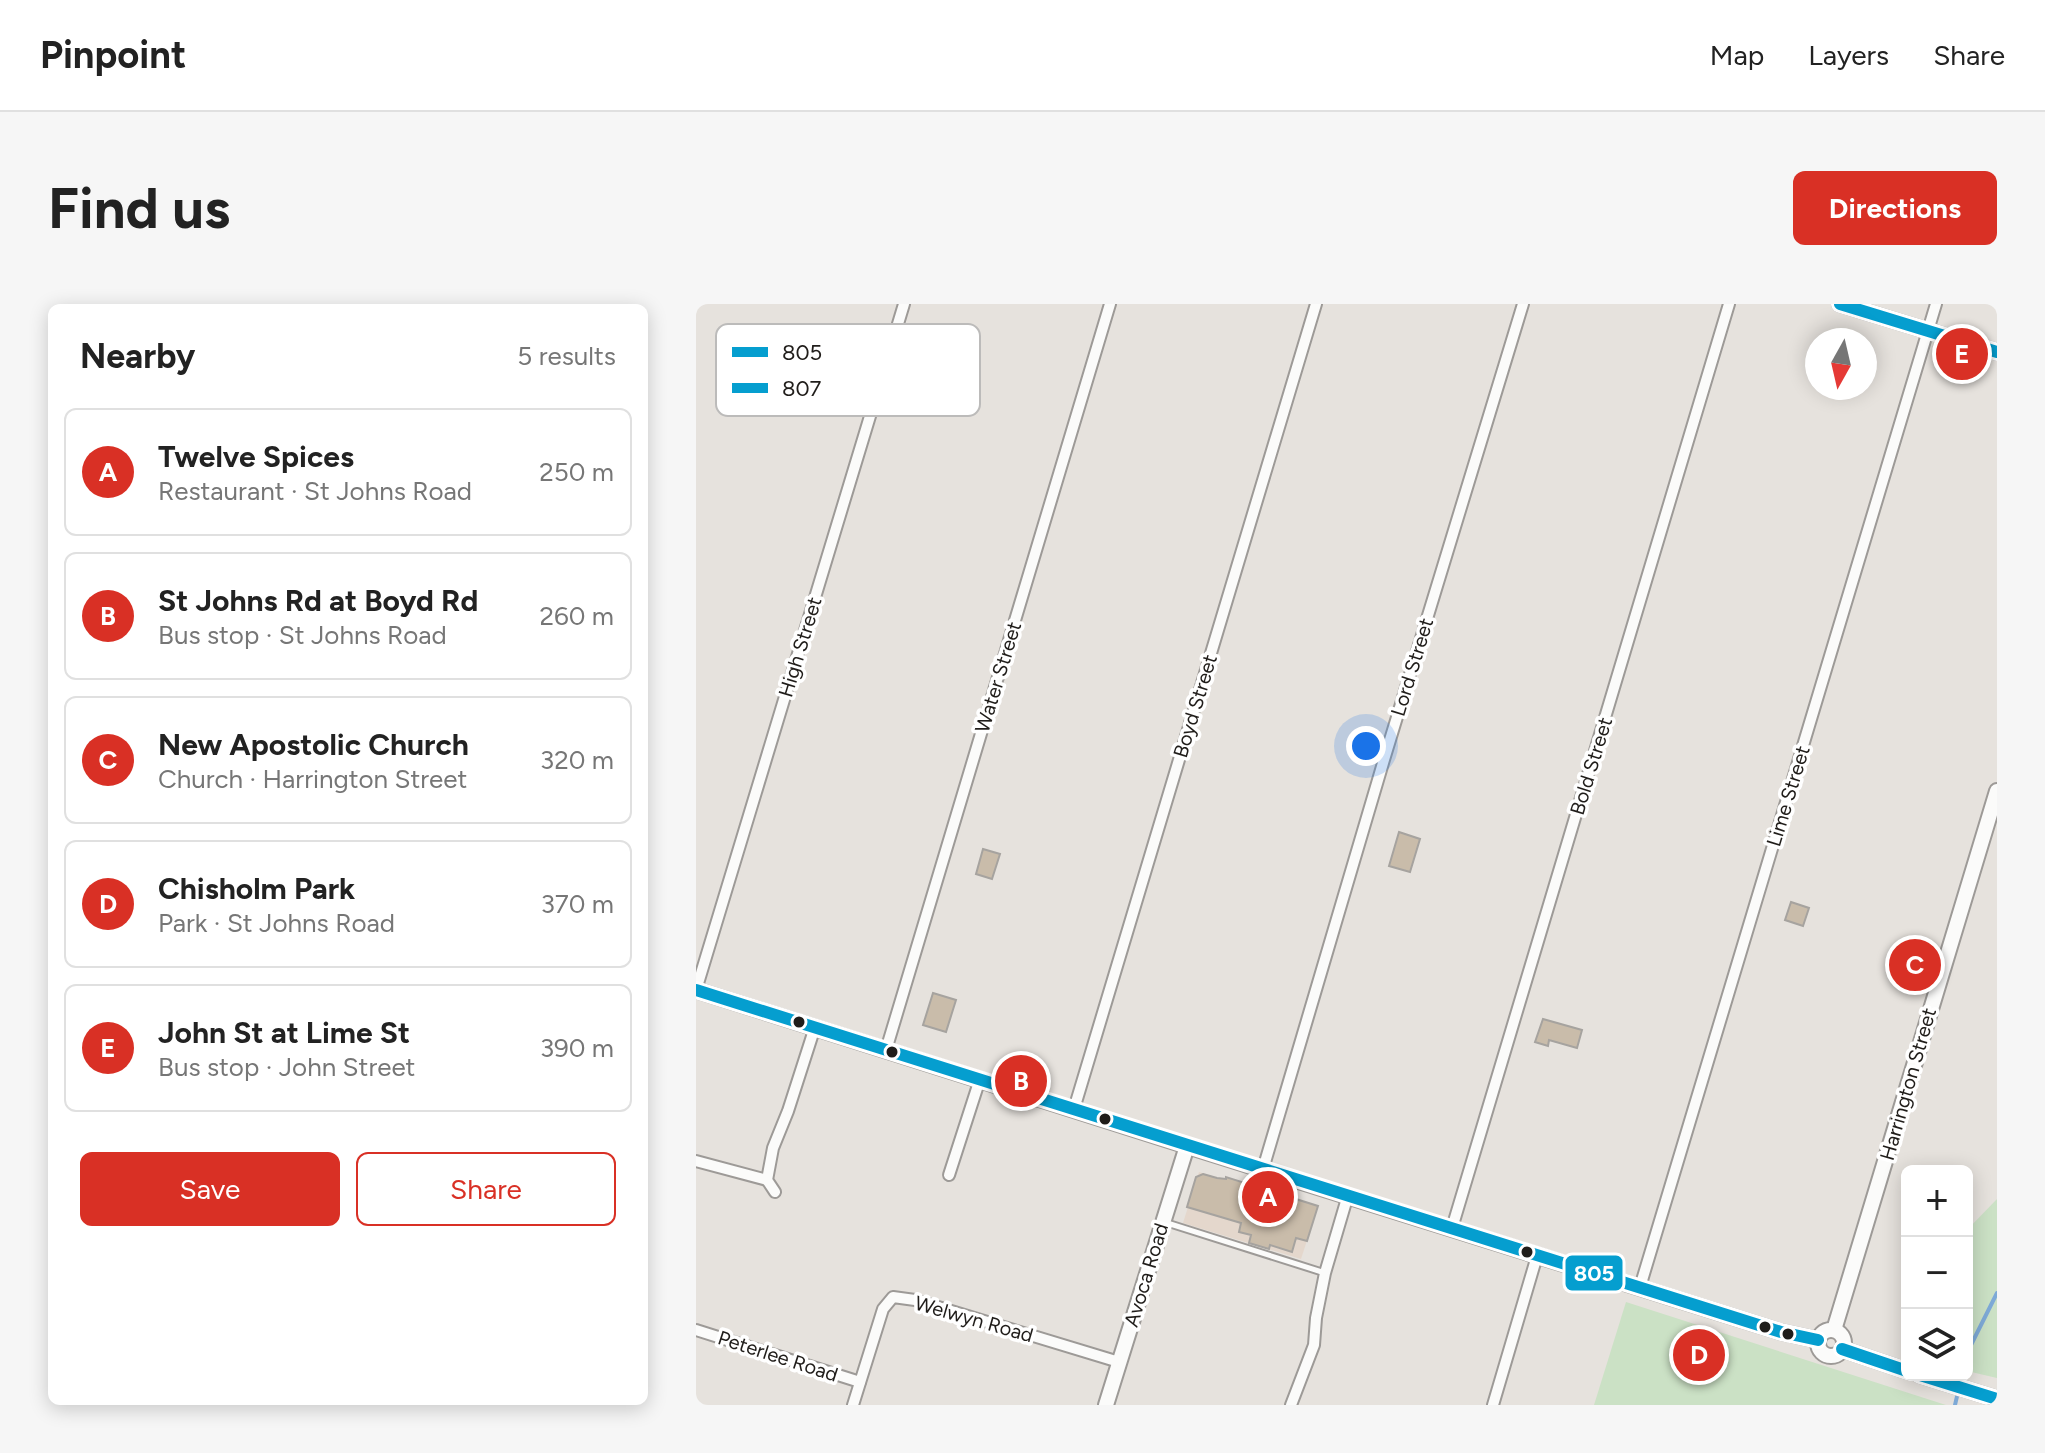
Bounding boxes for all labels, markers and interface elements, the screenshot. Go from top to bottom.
text: Pinpoint [40,32,186,78]
text: Map [1710,38,1764,72]
text: Layers [1808,38,1889,72]
text: Share [1933,38,2005,72]
button: Directions [1793,171,1997,245]
text: Find us [48,175,230,242]
legend [716,324,980,416]
pin: E [1936,324,1988,384]
north arrow [1805,328,1877,400]
text: Nearby [80,336,195,377]
text: 805 [782,339,822,366]
text: 5 results [517,340,616,372]
text: 807 [782,375,822,402]
text: Twelve Spices [158,438,354,475]
text: A [99,456,117,488]
text: 250 m [539,456,614,488]
text: Restaurant · St Johns Road [158,475,472,507]
text: St Johns Rd at Boyd Rd [158,582,478,619]
street label: High Street [773,594,827,700]
text: B [100,600,116,632]
text: 260 m [540,600,614,632]
street label: Lord Street [1386,615,1438,719]
text: Bus stop · St Johns Road [158,619,447,651]
street label: Water Street [970,619,1026,735]
street label: Boyd Street [1168,652,1222,760]
street label: Bold Street [1565,714,1617,818]
text: New Apostolic Church [158,726,469,763]
your location [1346,726,1386,766]
street label: Lime Street [1761,743,1815,849]
text: C [99,744,117,776]
text: 320 m [540,744,614,776]
text: Church · Harrington Street [158,763,467,795]
text: Chisholm Park [158,870,355,907]
text: D [99,888,117,920]
text: 370 m [541,888,614,920]
text: Park · St Johns Road [158,907,395,939]
pin: C [1889,935,1941,995]
street label: Harrington Street [1875,1005,1941,1163]
text: John St at Lime St [158,1014,410,1051]
unlabelled marker [791,1014,807,1030]
text: E [100,1032,116,1064]
text: 390 m [540,1032,614,1064]
unlabelled marker [884,1044,900,1060]
text: Bus stop · John Street [158,1051,415,1083]
pin: B [995,1051,1047,1111]
unlabelled marker [1097,1111,1113,1127]
button: Save [80,1152,340,1226]
button: Share [356,1152,616,1226]
map controls [1901,1165,1973,1381]
button: + [1901,1165,1973,1237]
pin: A [1242,1167,1294,1227]
street label: Avoca Road [1119,1220,1173,1330]
button: − [1901,1237,1973,1309]
unlabelled marker [1519,1244,1535,1260]
line badge: 805 [1564,1254,1624,1292]
text: 805 [1574,1260,1614,1287]
street label: Welwyn Road [912,1291,1036,1347]
button: layers [1901,1309,1973,1381]
unlabelled marker [1757,1319,1773,1335]
street label: Peterlee Road [715,1325,841,1387]
pin: D [1673,1325,1725,1385]
unlabelled marker [1780,1326,1796,1342]

